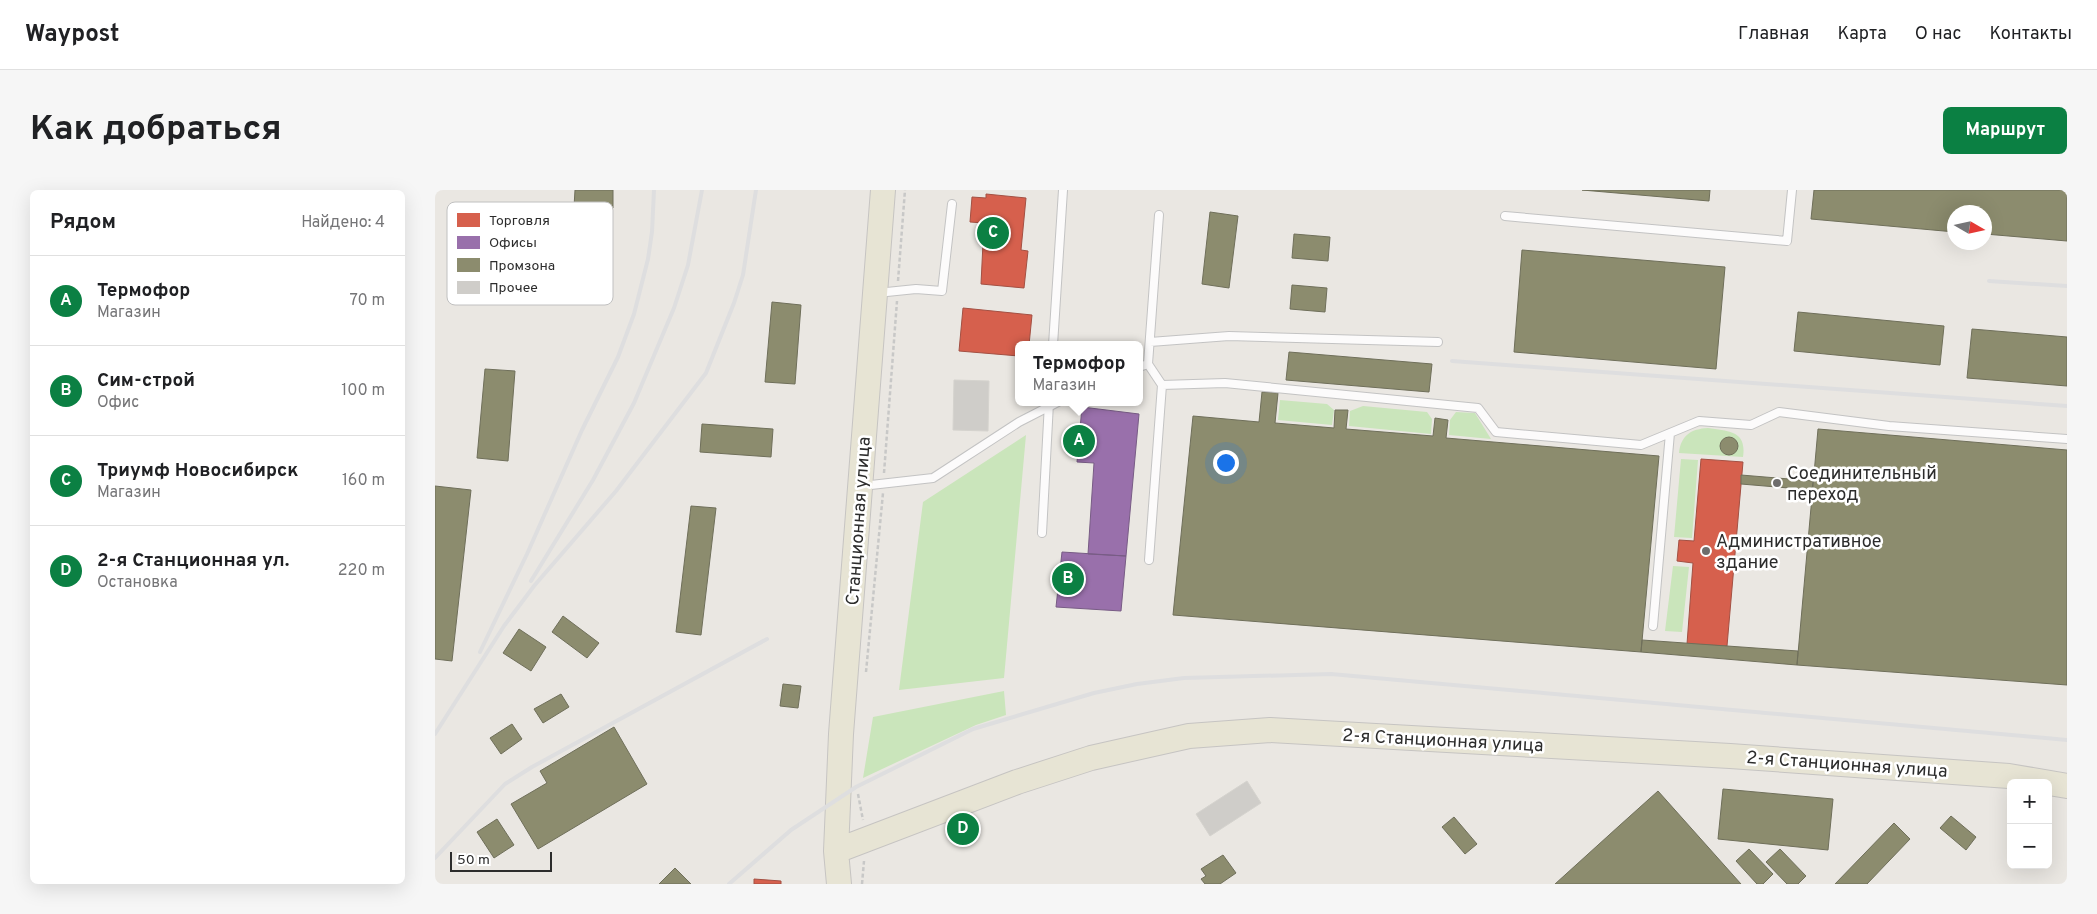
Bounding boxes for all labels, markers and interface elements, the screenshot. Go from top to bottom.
text: Waypost [25,20,119,50]
text: Главная [1738,23,1809,46]
text: Карта [1837,23,1887,46]
text: О нас [1915,23,1961,46]
text: Контакты [1989,23,2072,46]
button: Маршрут [1943,107,2067,154]
text: Как добраться [30,108,282,152]
legend [447,202,613,305]
north arrow [1947,205,1992,250]
text: Рядом [50,209,116,236]
text: Найдено: 4 [301,213,385,233]
text: Торговля [489,213,550,230]
pin: C [977,214,1009,252]
text: Офисы [489,235,537,252]
text: Промзона [489,258,555,275]
text: Термофор [97,279,190,303]
text: Прочее [489,280,538,297]
text: A [60,291,72,311]
text: 70 m [350,291,385,311]
text: Магазин [97,303,161,323]
popup [1015,341,1143,406]
text: Термофор [1032,352,1126,376]
text: Сим-строй [97,369,195,393]
text: Магазин [1032,376,1096,396]
text: B [60,381,72,401]
text: 100 m [341,381,385,401]
text: Офис [97,393,139,413]
pin: A [1063,422,1095,460]
street label: Станционная улица [842,436,877,606]
your location [1213,450,1239,476]
text: Триумф Новосибирск [97,459,298,483]
place label: Соединительный переход [1787,463,1937,507]
text: C [61,471,71,491]
text: 160 m [342,471,385,491]
marker: Соединительный переход [1771,477,1783,489]
text: Магазин [97,483,161,503]
place label: Административное здание [1716,531,1882,575]
marker: Административное здание [1700,545,1712,557]
text: 2-я Станционная ул. [97,549,289,573]
pin: B [1052,560,1084,598]
text: D [60,561,72,581]
text: 220 m [338,561,385,581]
text: Остановка [97,573,178,593]
street label: 2-я Станционная улица [1342,725,1544,758]
street label: 2-я Станционная улица [1746,747,1948,784]
map controls [2007,779,2052,869]
button: + [2007,779,2052,824]
pin: D [947,810,979,848]
button: − [2007,824,2052,869]
scale bar [450,849,553,872]
text: 50 m [457,852,490,869]

